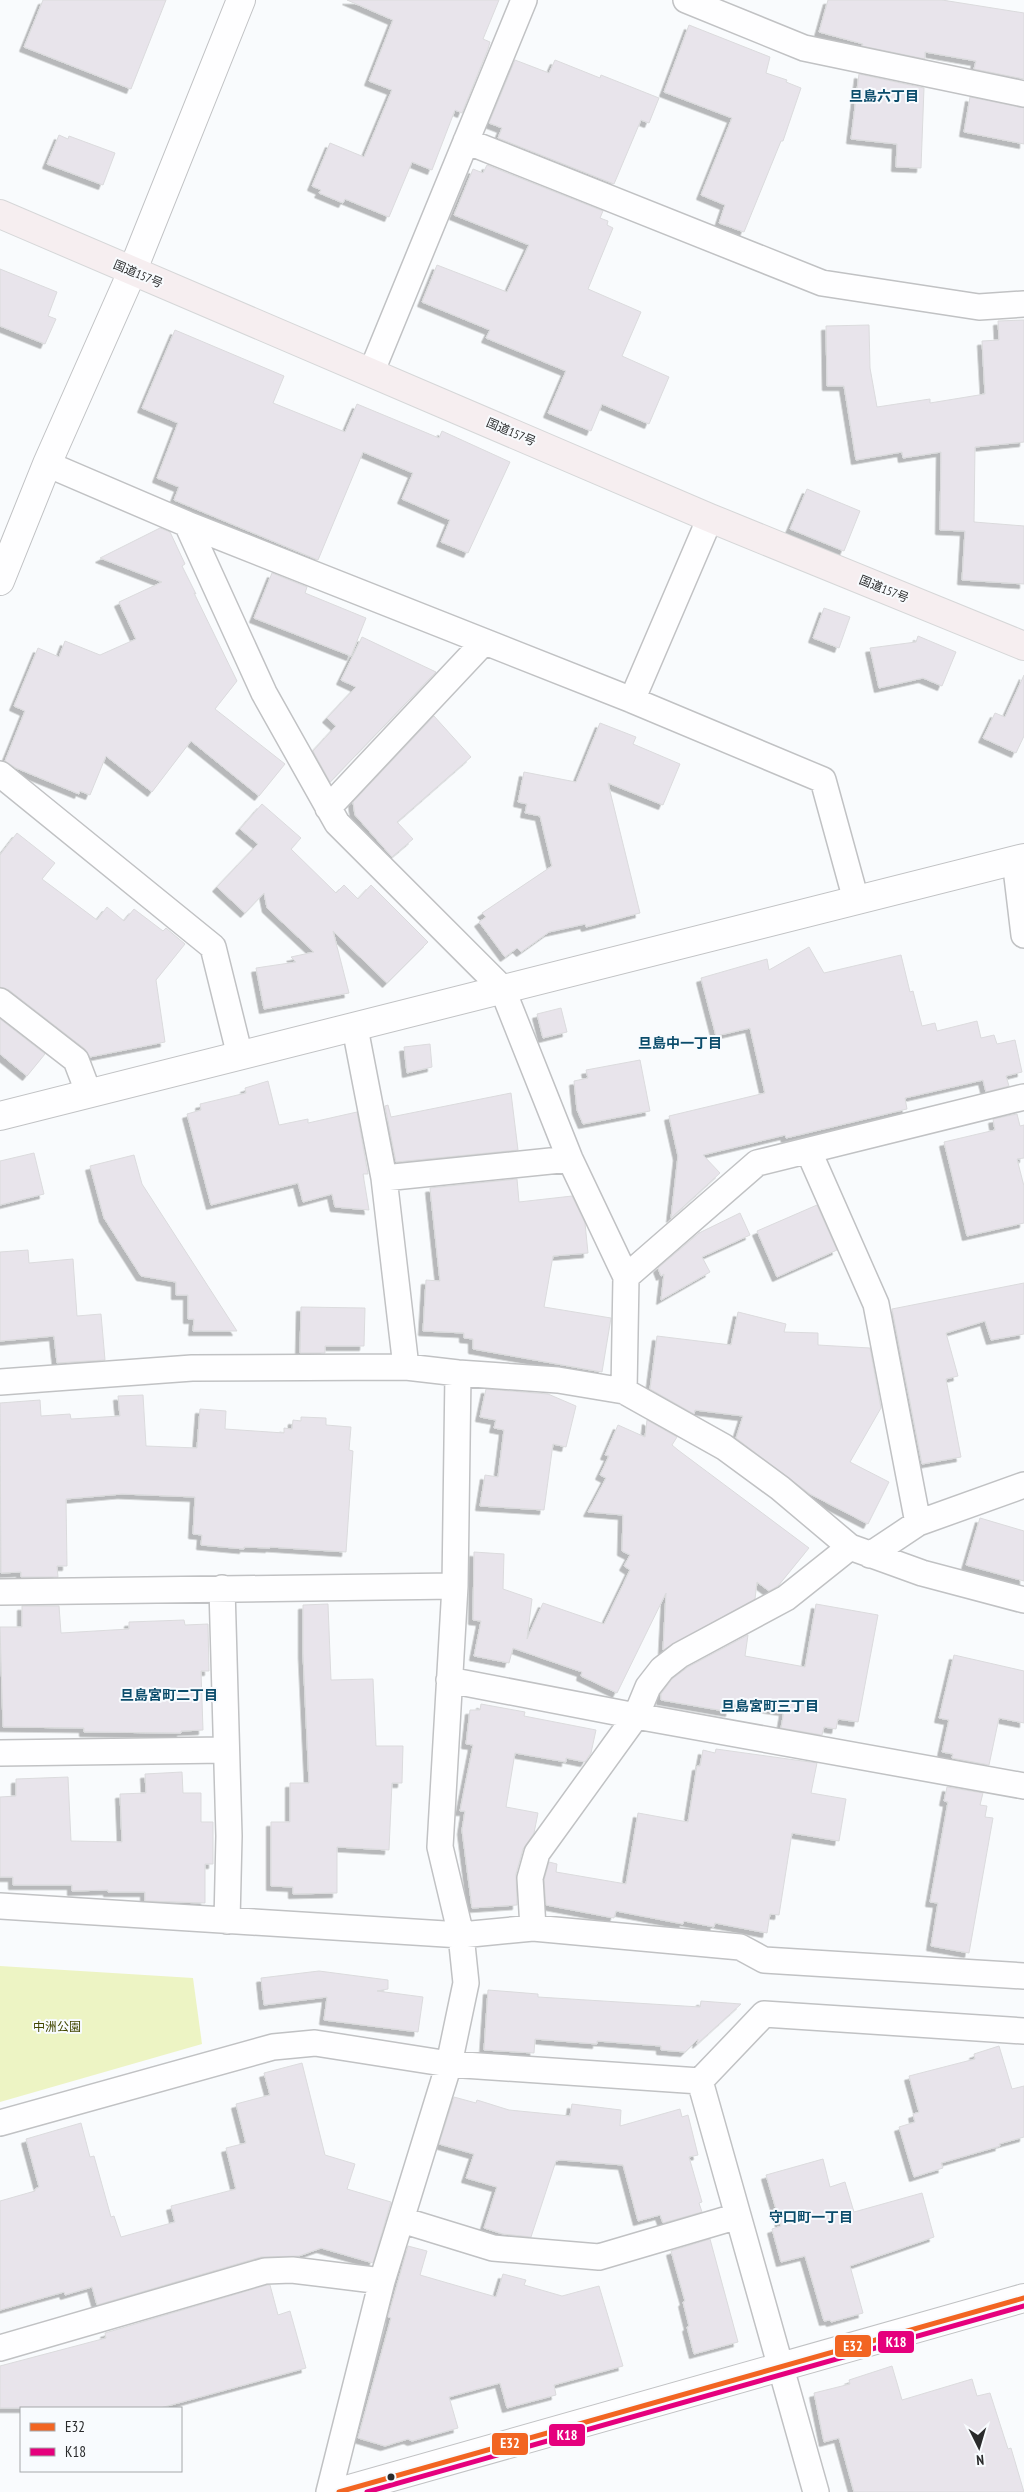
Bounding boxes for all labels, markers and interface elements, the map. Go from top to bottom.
district label: 旦島六丁目 [849,87,919,105]
street label: 国道157号 [111,256,165,291]
street label: 国道157号 [484,414,538,449]
street label: 国道157号 [857,572,911,605]
district label: 旦島中一丁目 [638,1034,722,1052]
district label: 旦島宮町二丁目 [120,1686,218,1704]
district label: 旦島宮町三丁目 [721,1697,819,1715]
park label: 中洲公園 [33,2019,81,2034]
district label: 守口町一丁目 [769,2208,853,2226]
line badge: K18 [877,2330,915,2354]
text: K18 [886,2333,906,2351]
line badge: E32 [834,2334,872,2358]
text: E32 [843,2337,863,2355]
legend [20,2407,182,2472]
text: E32 [65,2417,85,2436]
north arrow [954,2422,1004,2472]
line badge: K18 [548,2423,586,2447]
text: K18 [557,2426,577,2444]
line badge: E32 [491,2432,529,2456]
text: E32 [500,2434,520,2452]
text: K18 [65,2442,86,2461]
text: N [976,2451,985,2469]
unlabelled marker [386,2472,396,2482]

